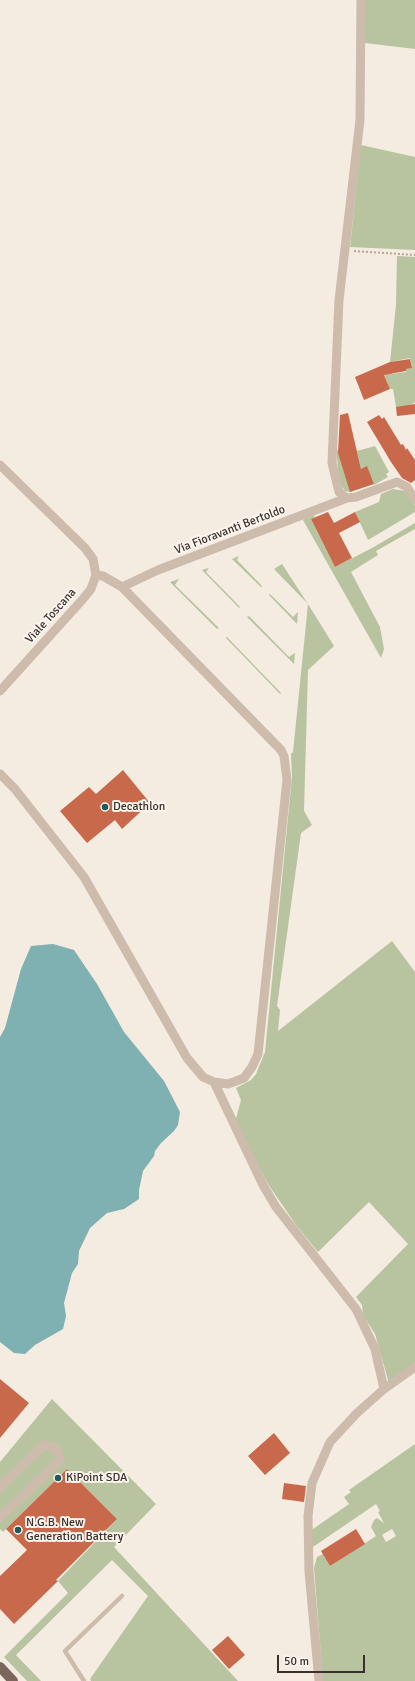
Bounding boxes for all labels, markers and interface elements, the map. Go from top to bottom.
street label: Via Fioravanti Bertoldo [173,502,287,558]
street label: Viale Toscana [23,586,79,646]
place label: Decathlon [113,800,165,814]
marker: Decathlon [100,802,110,812]
place label: KiPoint SDA [66,1471,127,1485]
marker: KiPoint SDA [53,1473,63,1483]
place label: N.G.B. New Generation Battery [26,1516,123,1544]
marker: N.G.B. New Generation Battery [13,1525,23,1535]
scale bar [279,1647,367,1673]
text: 50 m [284,1654,309,1669]

